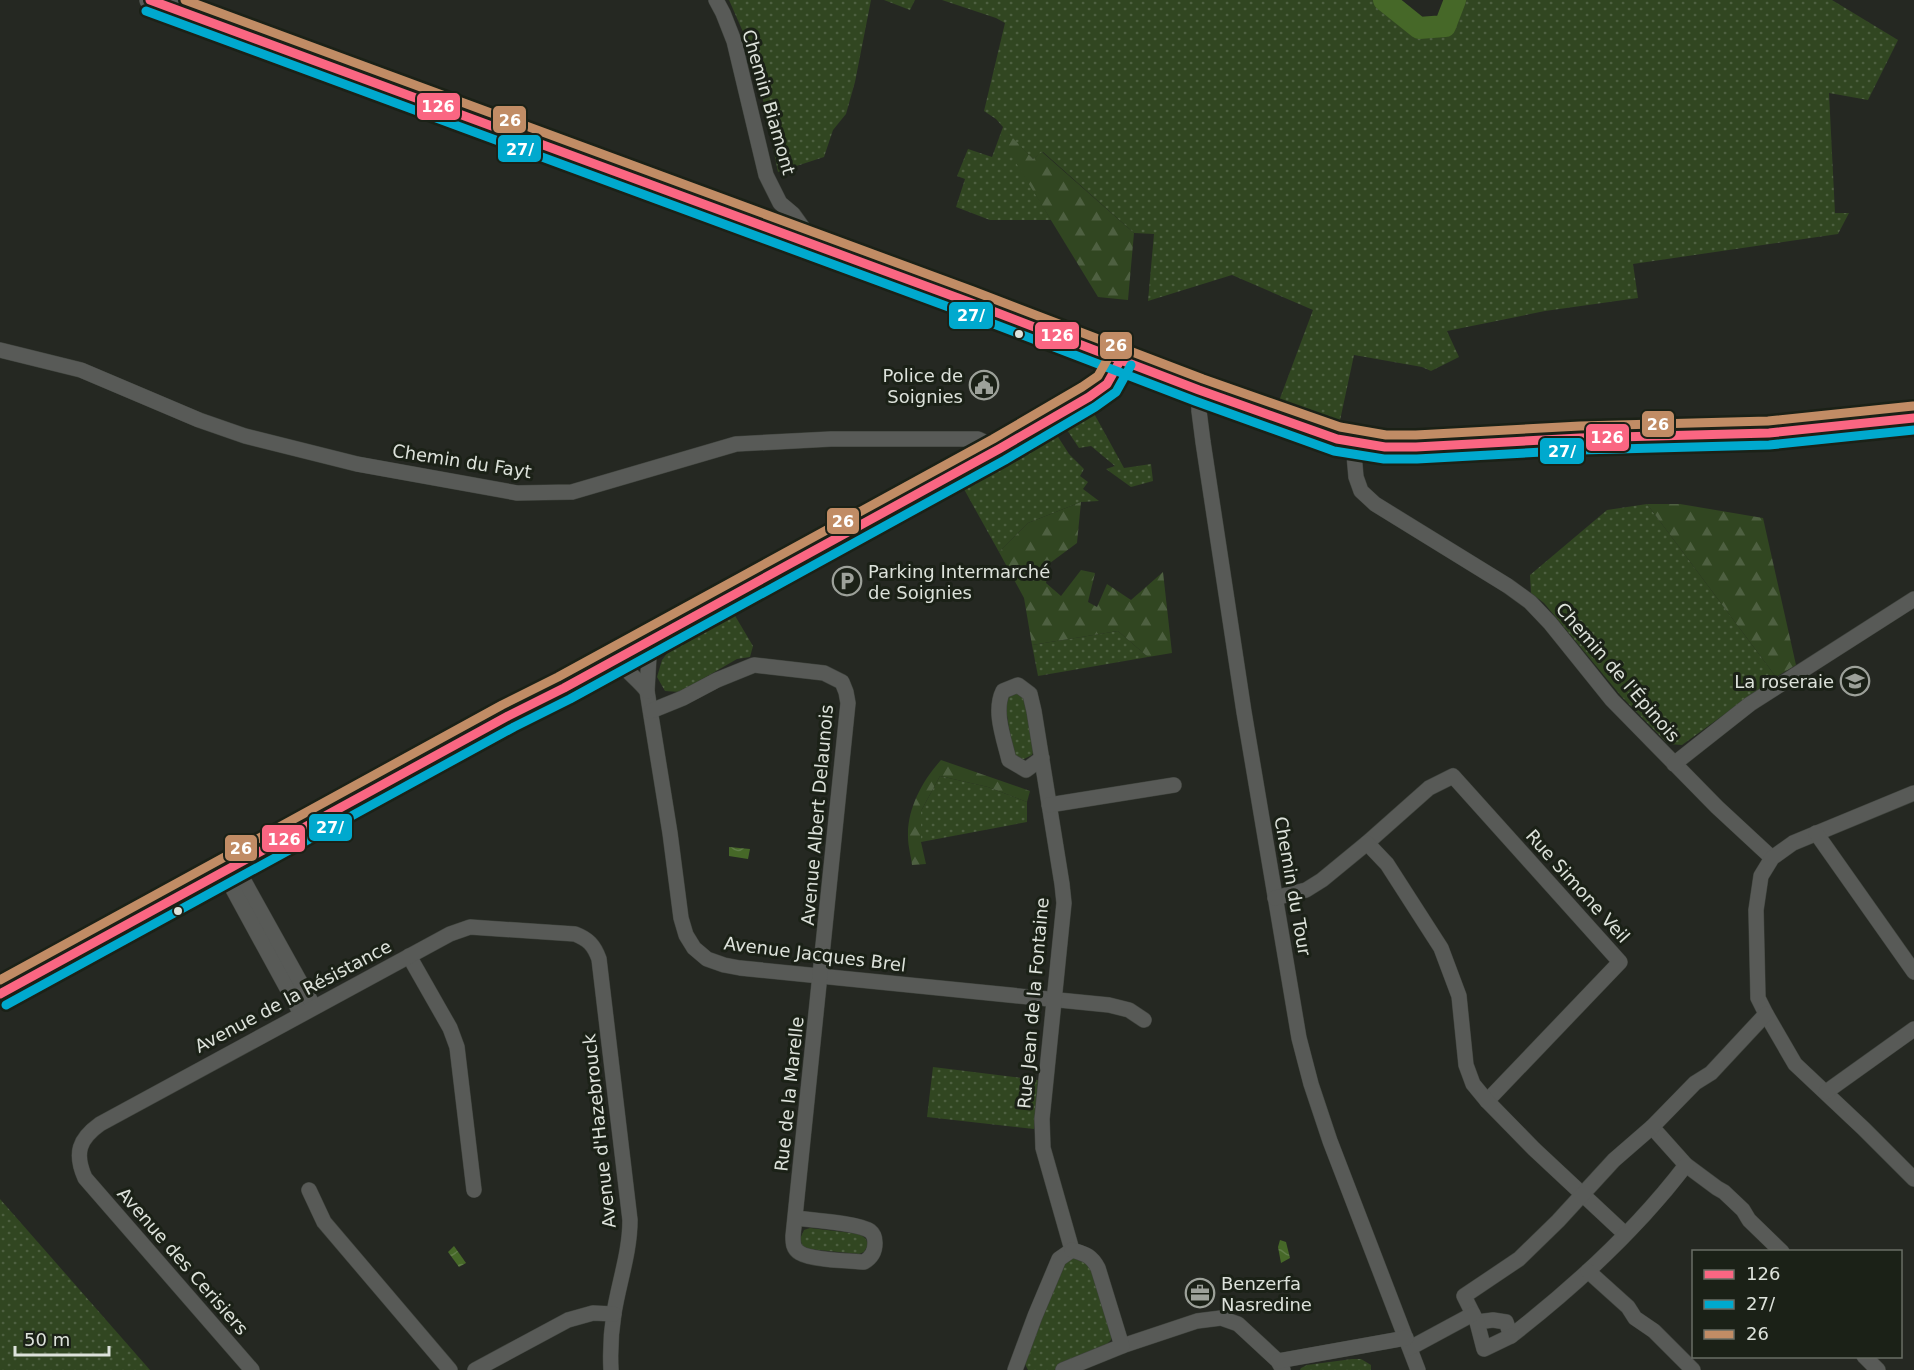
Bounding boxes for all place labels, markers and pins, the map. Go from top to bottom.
unlabelled marker [1013,328,1025,340]
place label: Police de Soignies [883,365,963,407]
public building icon: Police de Soignies [968,369,1000,401]
place label: Parking Intermarché de Soignies [868,561,1050,603]
parking icon: Parking Intermarché de Soignies [831,565,863,597]
school or university icon: La roseraie [1839,665,1871,697]
place label: La roseraie [1734,671,1834,692]
unlabelled marker [172,905,184,917]
place label: Benzerfa Nasredine [1221,1273,1312,1315]
office icon: Benzerfa Nasredine [1184,1277,1216,1309]

